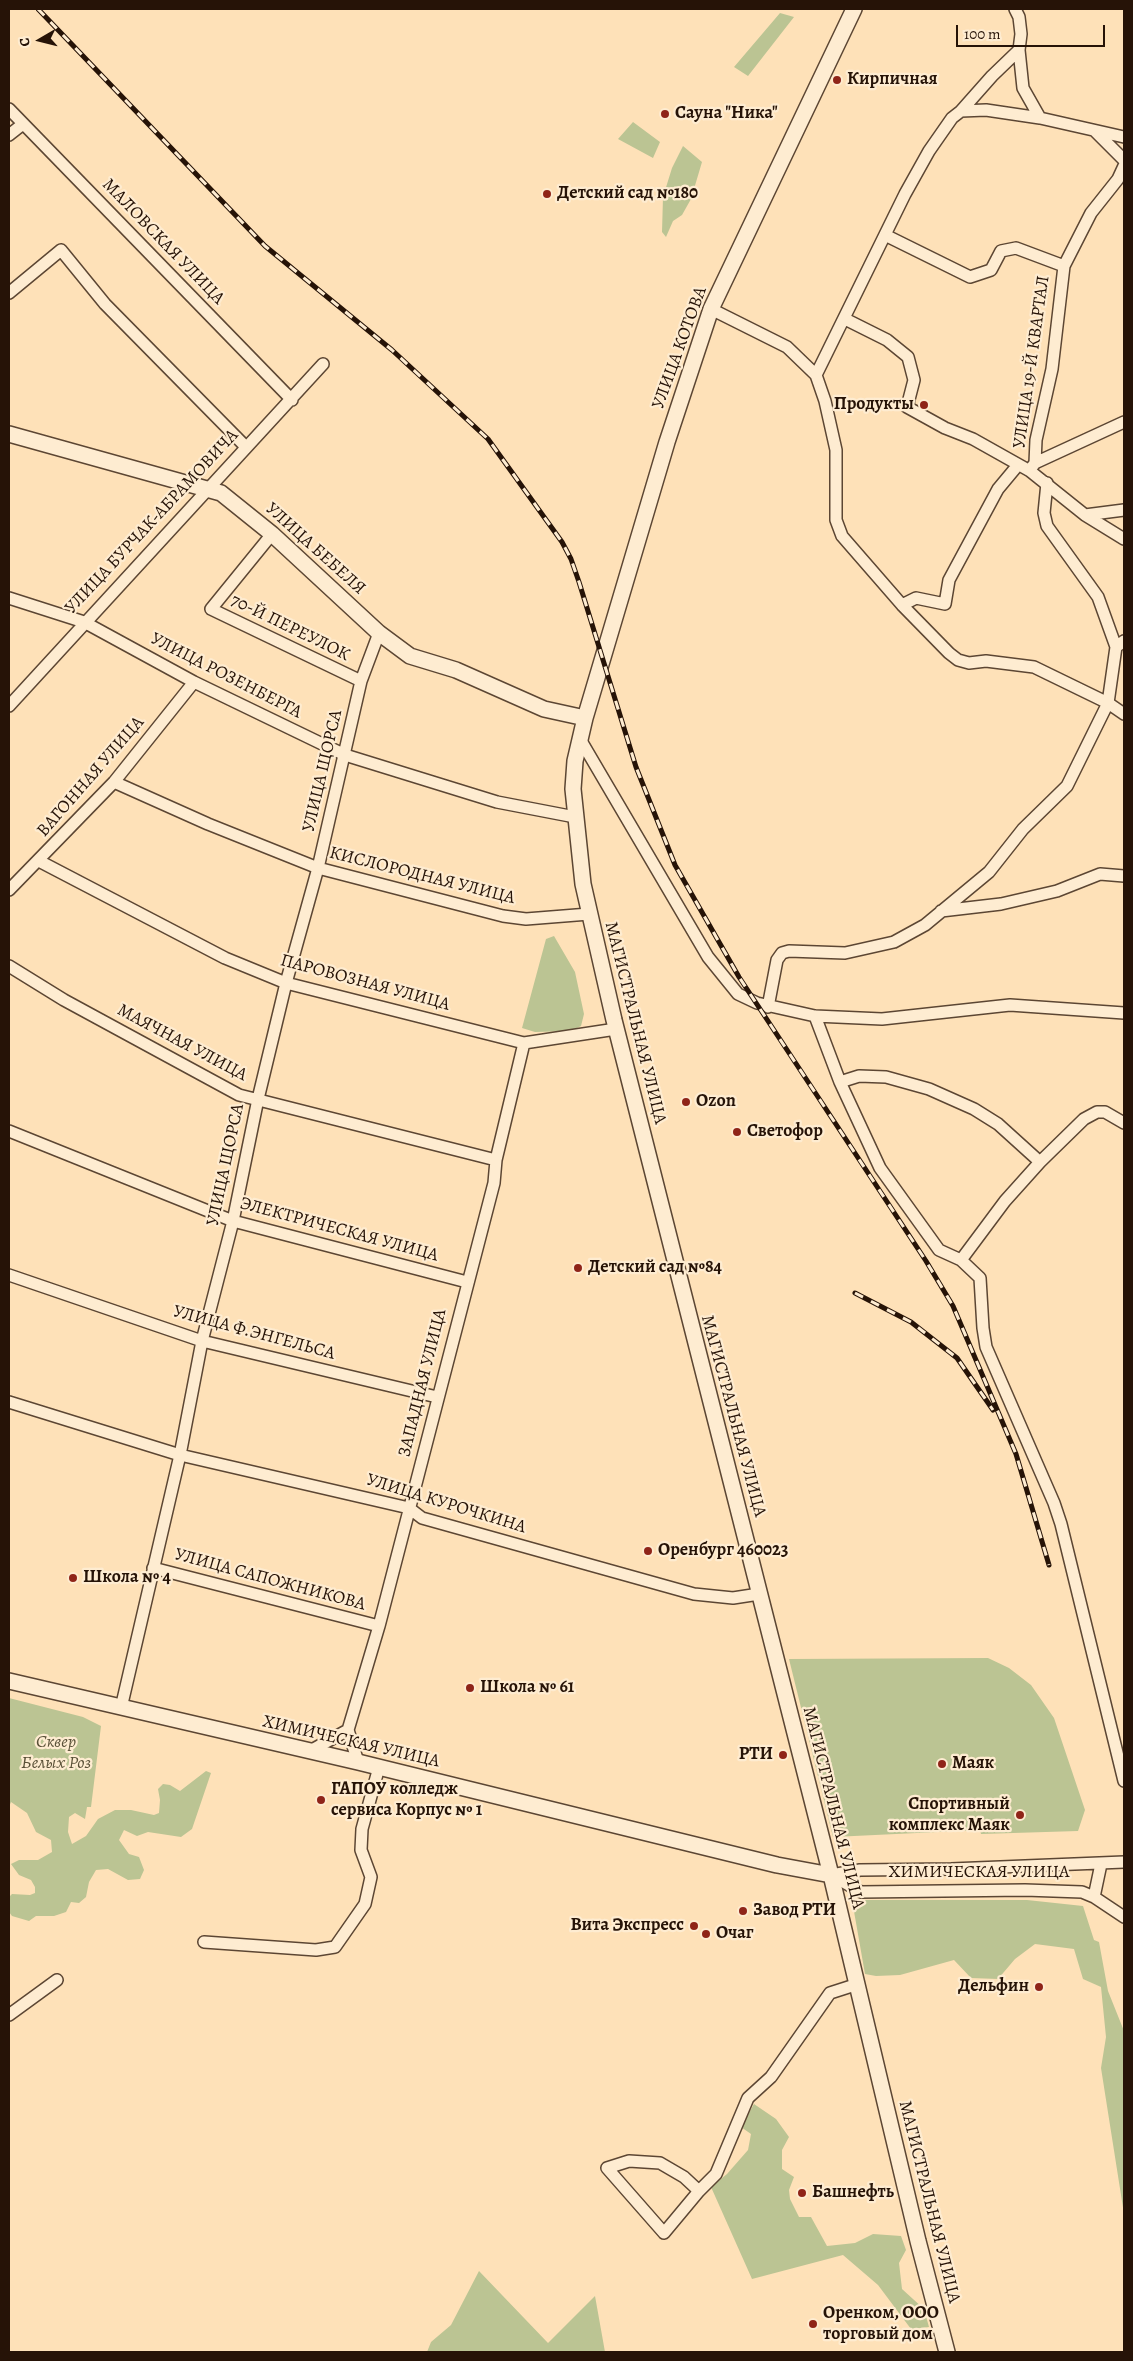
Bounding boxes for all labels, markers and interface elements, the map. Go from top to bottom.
north arrow [15,15,65,65]
scale bar [958,15,1107,47]
text: 100 m [964,24,1001,44]
text: С [15,37,35,48]
place label: Кирпичная [847,69,938,91]
marker: Кирпичная [831,74,843,86]
place label: Сауна "Ника" [675,103,778,125]
marker: Сауна "Ника" [659,108,671,120]
street label: МАЛОВСКАЯ УЛИЦА [97,174,229,310]
place label: Детский сад №180 [557,183,698,205]
marker: Детский сад №180 [541,188,553,200]
street label: УЛИЦА 19-Й КВАРТАЛ [1009,274,1055,450]
street label: УЛИЦА КОТОВА [648,284,712,412]
place label: Продукты [834,394,914,416]
marker: Продукты [918,399,930,411]
street label: УЛИЦА БУРЧАК-АБРАМОВИЧА [61,425,243,619]
street label: УЛИЦА БЕБЕЛЯ [260,498,370,600]
street label: 70-Й ПЕРЕУЛОК [227,590,353,666]
street label: УЛИЦА РОЗЕНБЕРГА [147,628,305,724]
street label: УЛИЦА ЩОРСА [298,708,348,834]
street label: ВАГОННАЯ УЛИЦА [33,712,149,842]
street label: КИСЛОРОДНАЯ УЛИЦА [327,842,517,910]
street label: МАГИСТРАЛЬНАЯ УЛИЦА [599,919,671,1127]
street label: ПАРОВОЗНАЯ УЛИЦА [278,950,452,1016]
street label: МАЯЧНАЯ УЛИЦА [113,1000,251,1086]
place label: Ozon [696,1091,736,1113]
marker: Ozon [680,1096,692,1108]
street label: УЛИЦА ЩОРСА [202,1102,250,1228]
place label: Светофор [747,1121,823,1143]
marker: Светофор [731,1126,743,1138]
street label: ЭЛЕКТРИЧЕСКАЯ УЛИЦА [237,1193,441,1267]
place label: Детский сад №84 [588,1257,722,1279]
marker: Детский сад №84 [572,1262,584,1274]
street label: УЛИЦА Ф.ЭНГЕЛЬСА [171,1301,337,1365]
street label: ЗАПАДНАЯ УЛИЦА [394,1307,452,1459]
street label: МАГИСТРАЛЬНАЯ УЛИЦА [696,1313,770,1519]
street label: УЛИЦА КУРОЧКИНА [364,1469,528,1539]
place label: Оренбург 460023 [658,1540,789,1562]
street label: УЛИЦА САПОЖНИКОВА [172,1544,368,1616]
marker: Оренбург 460023 [642,1545,654,1557]
place label: Школа № 4 [83,1567,171,1589]
marker: Школа № 4 [67,1572,79,1584]
place label: Школа № 61 [480,1677,574,1699]
marker: Школа № 61 [464,1682,476,1694]
street label: МАГИСТРАЛЬНАЯ УЛИЦА [797,1704,869,1912]
street label: ХИМИЧЕСКАЯ УЛИЦА [260,1711,442,1773]
park label: Сквер Белых Роз [21,1732,91,1775]
place label: РТИ [739,1744,773,1766]
marker: РТИ [777,1749,789,1761]
place label: Маяк [952,1753,994,1775]
marker: Маяк [936,1758,948,1770]
place label: ГАПОУ колледж сервиса Корпус № 1 [331,1779,482,1822]
marker: ГАПОУ колледж сервиса Корпус № 1 [315,1794,327,1806]
place label: Спортивный комплекс Маяк [889,1794,1010,1836]
marker: Спортивный комплекс Маяк [1014,1809,1026,1821]
street label: ХИМИЧЕСКАЯ УЛИЦА [888,1862,1070,1884]
place label: Завод РТИ [753,1900,836,1922]
marker: Завод РТИ [737,1905,749,1917]
place label: Вита Экспресс [570,1915,684,1937]
marker: Вита Экспресс [688,1920,700,1932]
place label: Очаг [716,1923,754,1945]
marker: Очаг [700,1928,712,1940]
place label: Дельфин [958,1976,1029,1998]
marker: Дельфин [1033,1981,1045,1993]
street label: МАГИСТРАЛЬНАЯ УЛИЦА [893,2098,965,2306]
place label: Башнефть [812,2182,894,2204]
marker: Башнефть [796,2187,808,2199]
place label: Оренком, ООО торговый дом [823,2303,939,2346]
marker: Оренком, ООО торговый дом [807,2318,819,2330]

